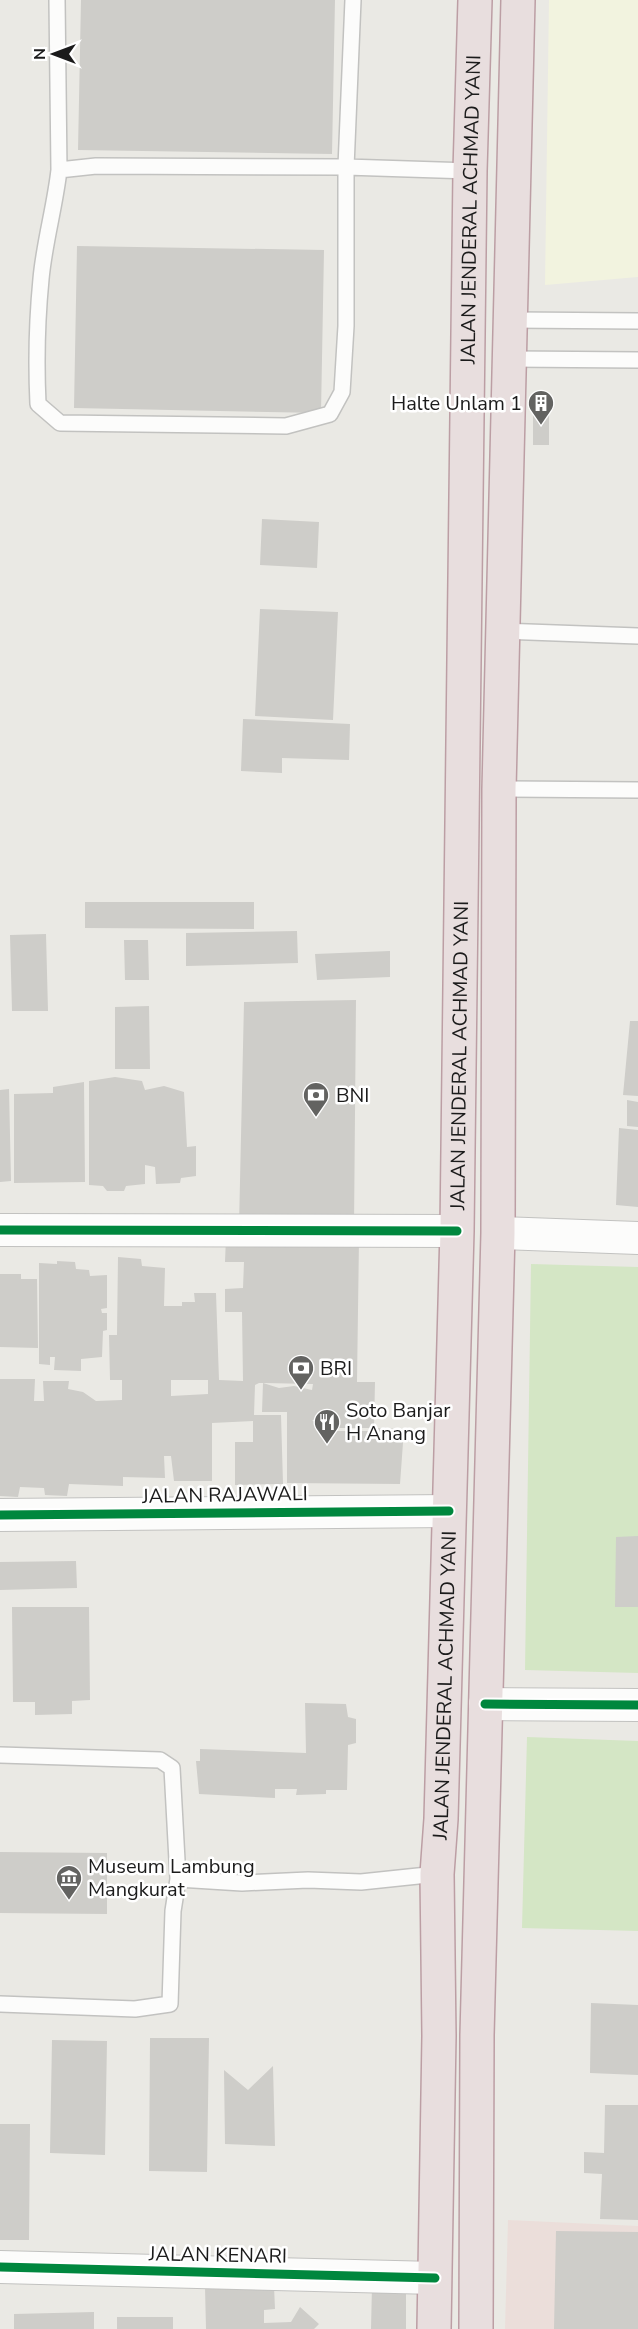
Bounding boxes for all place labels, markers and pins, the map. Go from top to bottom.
building icon: Halte Unlam 1 [526,388,556,426]
place label: Halte Unlam 1 [391,390,522,417]
bank icon: BNI [301,1080,331,1118]
place label: BNI [336,1082,369,1109]
bank icon: BRI [286,1353,316,1391]
place label: BRI [320,1355,352,1382]
place label: Soto Banjar H Anang [346,1397,450,1447]
restaurant icon: Soto Banjar H Anang [312,1407,342,1445]
place label: Museum Lambung Mangkurat [88,1853,255,1903]
museum icon: Museum Lambung Mangkurat [54,1863,84,1901]

